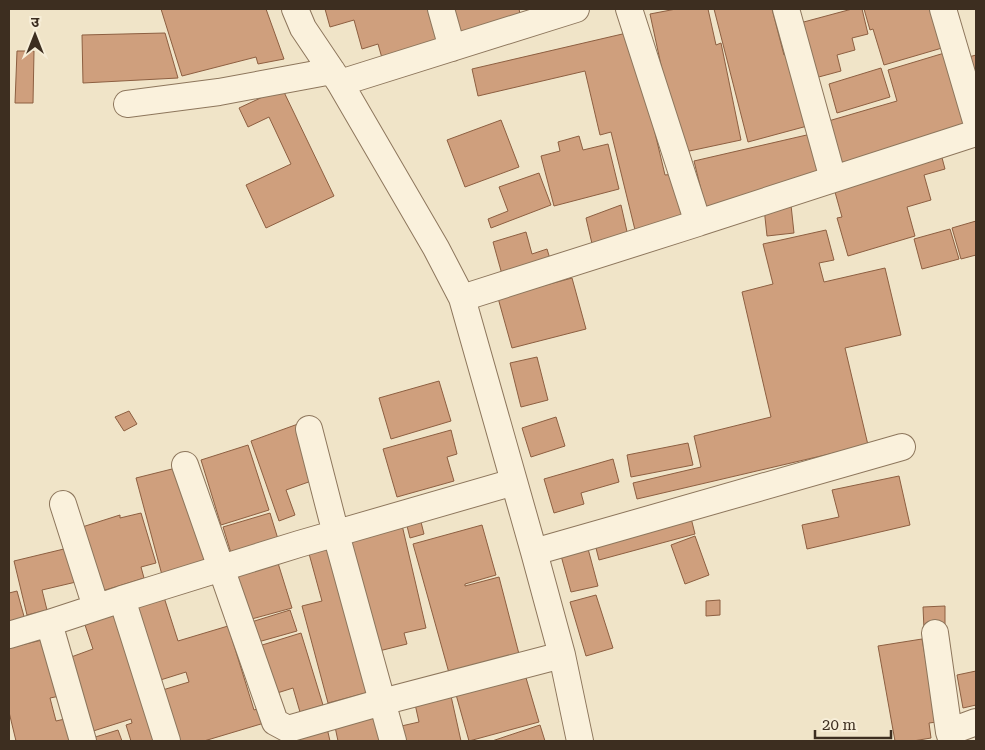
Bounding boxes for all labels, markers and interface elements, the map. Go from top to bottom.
north arrow [10,10,60,60]
text: उ [31,14,40,30]
scale bar [815,708,891,740]
text: 20 m [822,716,857,734]

